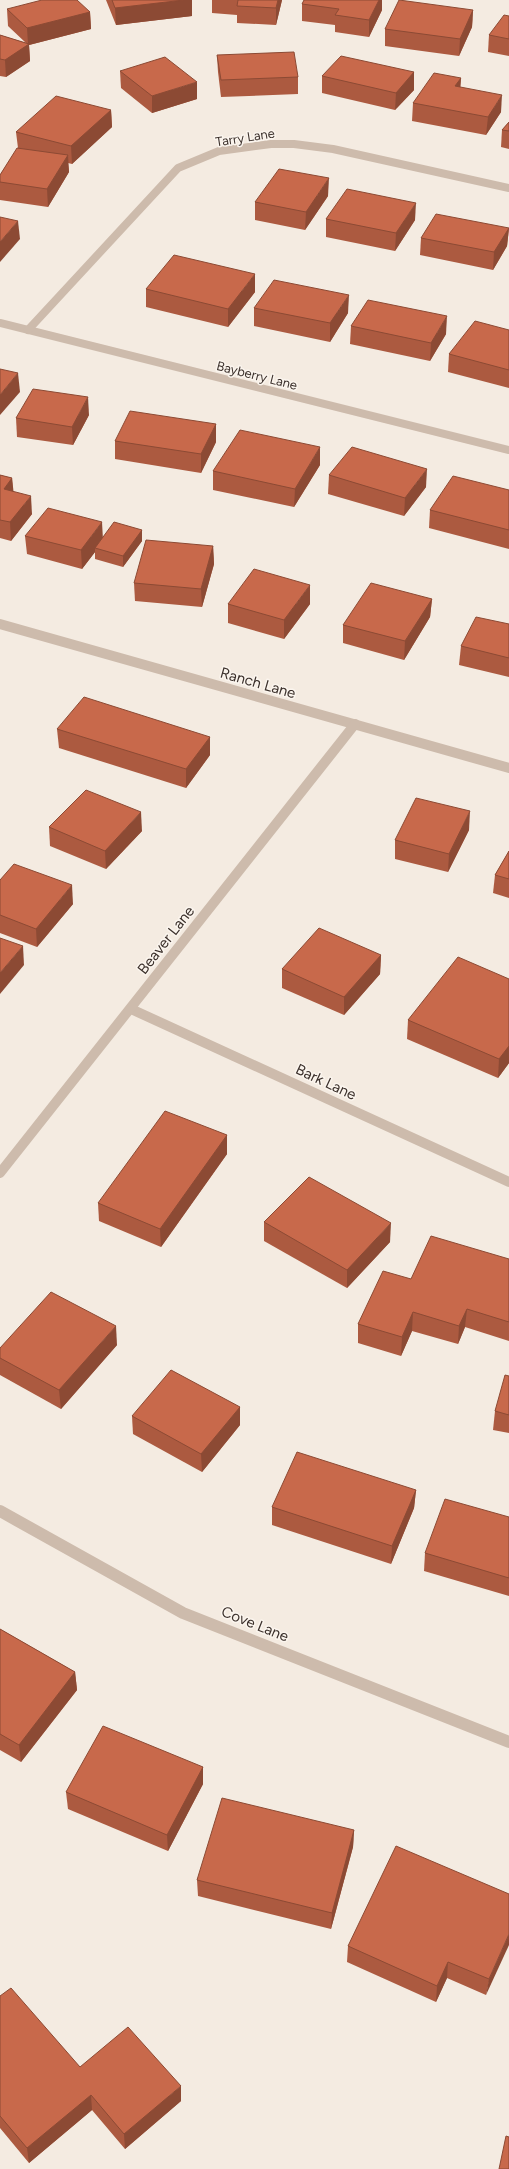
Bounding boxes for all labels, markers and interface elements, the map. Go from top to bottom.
street label: Tarry Lane [214,125,276,150]
street label: Bayberry Lane [215,358,299,393]
street label: Ranch Lane [218,664,298,702]
street label: Beaver Lane [134,902,198,978]
street label: Bark Lane [293,1060,359,1104]
street label: Cove Lane [219,1602,291,1646]

